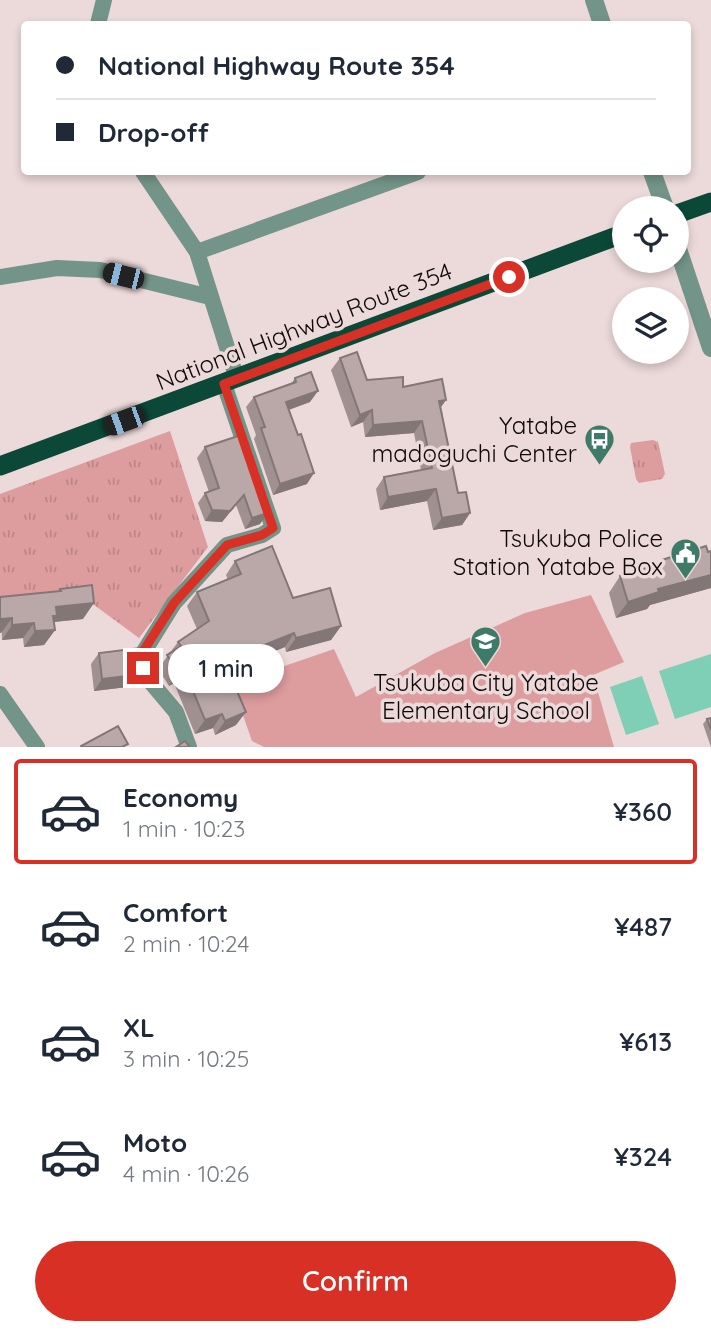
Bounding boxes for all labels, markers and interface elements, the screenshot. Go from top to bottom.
text: National Highway Route 354 [98,49,455,82]
text: Drop-off [98,116,209,149]
map controls [612,196,689,364]
button: locate [612,196,689,273]
street label: National Highway Route 354 [151,256,456,396]
car [101,261,146,291]
route start [493,261,525,293]
button: layers [612,287,689,364]
car [101,404,148,438]
place label: Yatabe madoguchi Center [371,410,577,468]
bus stop icon: Yatabe madoguchi Center [583,423,617,467]
place label: Tsukuba Police Station Yatabe Box [453,523,663,581]
public building icon: Tsukuba Police Station Yatabe Box [669,536,703,580]
school or university icon: Tsukuba City Yatabe Elementary School [469,624,503,668]
callout: 1 min [168,644,283,692]
route end [127,652,159,684]
text: 1 min [198,654,254,683]
place label: Tsukuba City Yatabe Elementary School [373,667,599,725]
icon: car [39,780,102,843]
text: Economy [123,781,238,814]
text: ¥360 [613,795,672,828]
text: 1 min · 10:23 [123,814,245,843]
icon: car [39,895,102,958]
text: Comfort [123,896,228,929]
text: ¥487 [614,910,672,943]
text: 2 min · 10:24 [123,929,249,958]
icon: car [39,1010,102,1073]
text: XL [123,1011,155,1044]
text: ¥613 [619,1025,672,1058]
text: 3 min · 10:25 [123,1044,249,1073]
icon: car [39,1125,102,1188]
text: Moto [123,1126,187,1159]
text: ¥324 [614,1140,672,1173]
text: 4 min · 10:26 [123,1159,249,1188]
button: Confirm [35,1241,676,1321]

